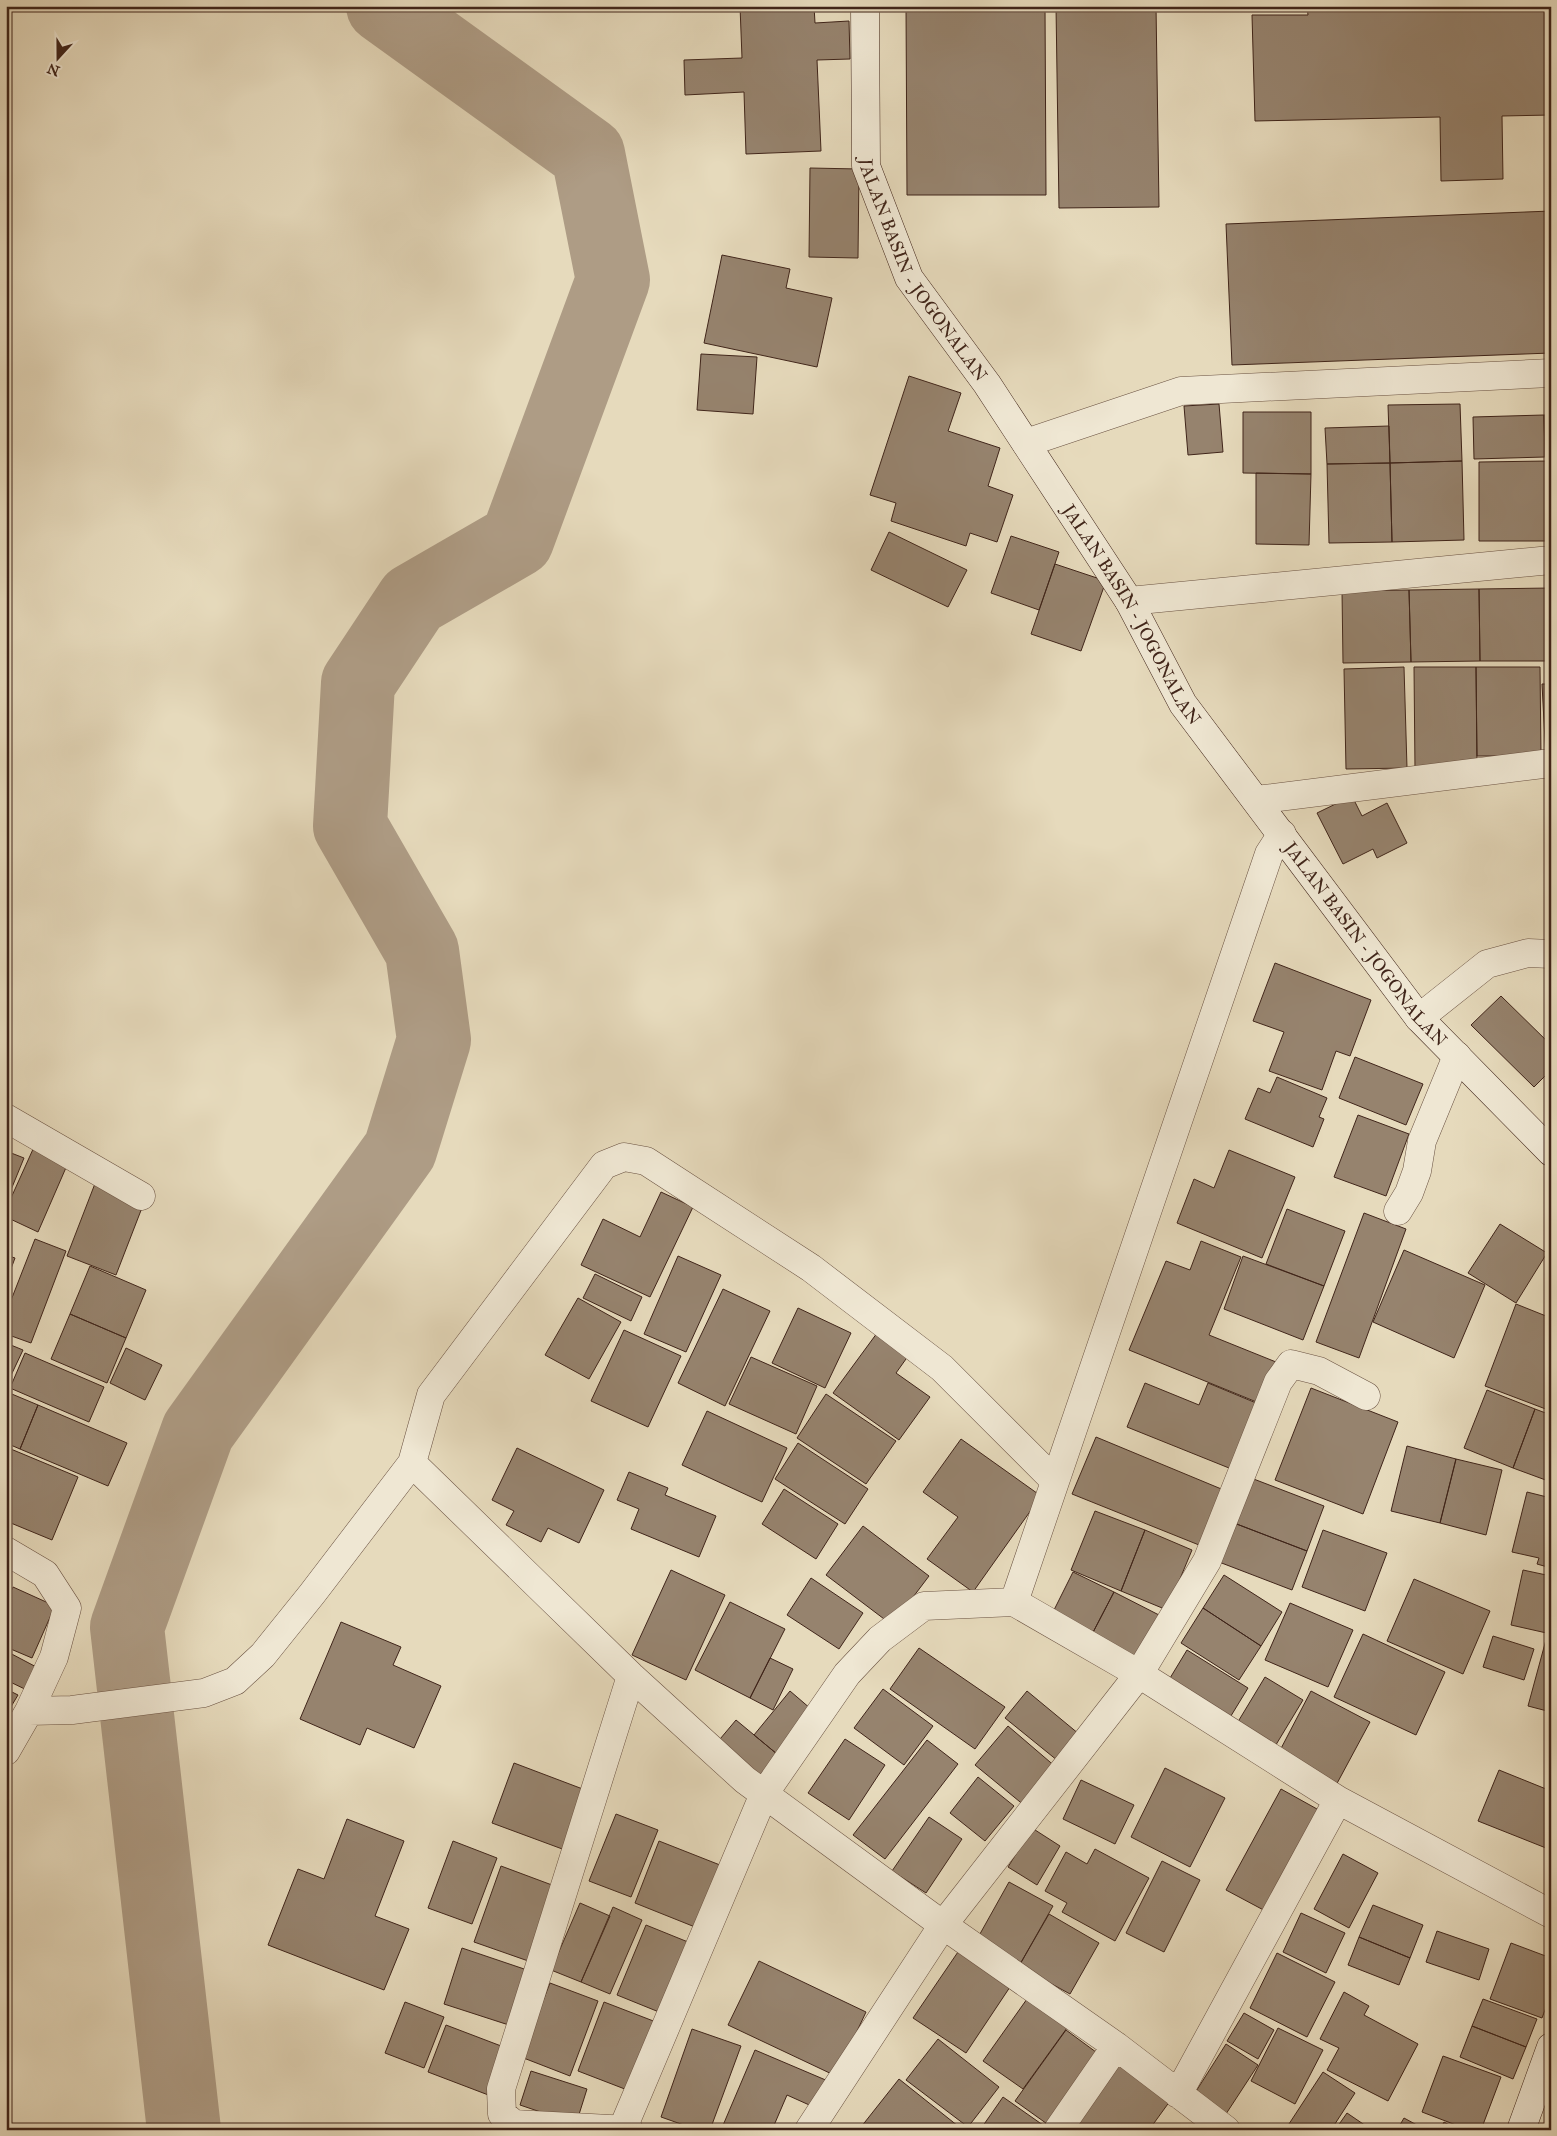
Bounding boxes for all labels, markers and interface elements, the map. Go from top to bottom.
north arrow [32,32,82,82]
text: N [45,60,62,80]
street label: JALAN BASIN - JOGONALAN [854,156,992,386]
street label: JALAN BASIN - JOGONALAN [1056,498,1206,729]
street label: JALAN BASIN - JOGONALAN [1278,836,1452,1051]

